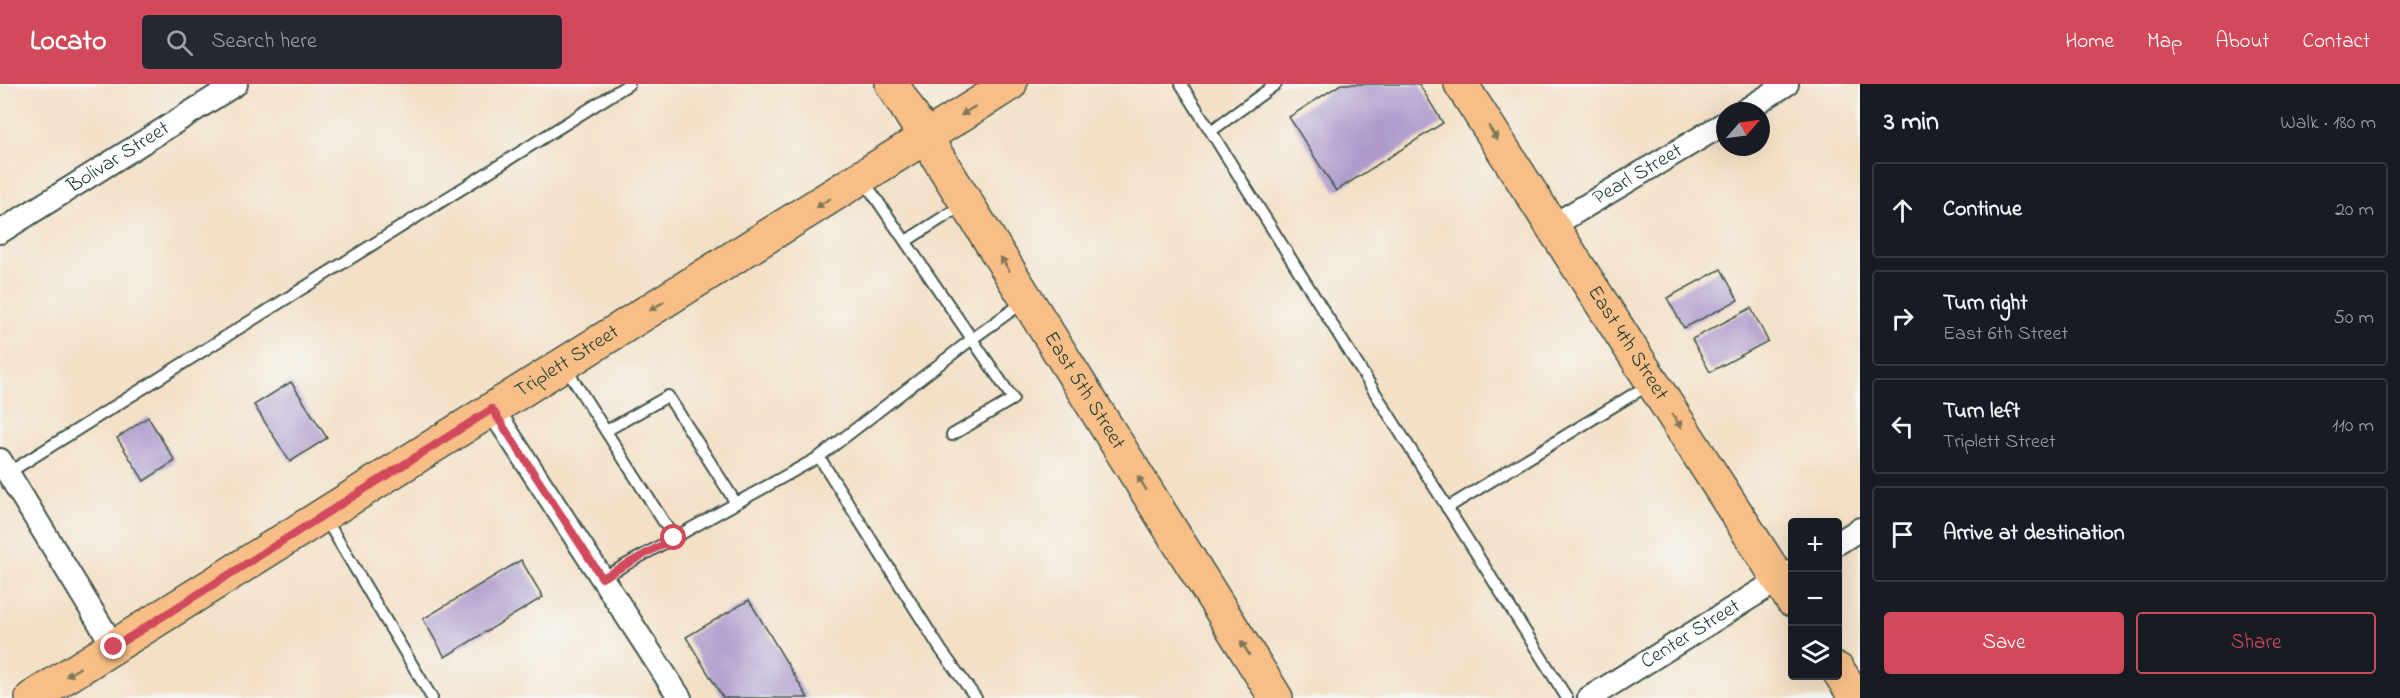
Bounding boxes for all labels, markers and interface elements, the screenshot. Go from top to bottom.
search box [142,15,562,69]
text: Locato [30,22,106,63]
icon: search [163,26,196,59]
text: Search here [211,26,317,58]
text: Home [2065,27,2114,57]
text: Map [2147,27,2182,57]
text: About [2215,27,2269,57]
text: Contact [2302,27,2370,57]
north arrow [1716,102,1770,156]
text: 3 min [1884,104,1939,142]
one-way arrow [960,105,976,116]
text: Walk · 180 m [2280,109,2376,138]
street label: Bolivar Street [61,114,176,202]
one-way arrow [1487,125,1498,141]
street label: Pearl Street [1587,136,1689,213]
icon: ahead [1886,194,1919,227]
text: Continue [1943,194,2022,226]
text: 20 m [2335,196,2374,225]
one-way arrow [815,197,831,208]
one-way arrow [999,256,1010,273]
street label: East 4th Street [1579,280,1675,406]
text: Turn right [1943,288,2028,320]
one-way arrow [649,300,665,311]
icon: right [1886,302,1919,335]
text: 50 m [2333,304,2374,333]
street label: Triplett Street [509,318,625,406]
text: East 6th Street [1943,320,2068,349]
street label: East 5th Street [1036,326,1132,456]
text: Turn left [1943,396,2020,428]
icon: left [1886,410,1919,443]
text: 110 m [2332,412,2374,441]
one-way arrow [1672,413,1683,429]
text: Triplett Street [1943,428,2056,457]
one-way arrow [1136,475,1147,491]
map controls [1788,518,1842,680]
button: + [1788,518,1842,572]
icon: arrive [1886,518,1919,551]
text: Arrive at destination [1943,518,2125,550]
route start [660,524,686,550]
button: − [1788,572,1842,626]
street label: Center Street [1635,592,1746,677]
button: Save [1884,612,2124,674]
button: Share [2136,612,2376,674]
button: layers [1788,626,1842,680]
route end [100,633,126,659]
one-way arrow [1240,640,1251,657]
one-way arrow [65,667,81,678]

